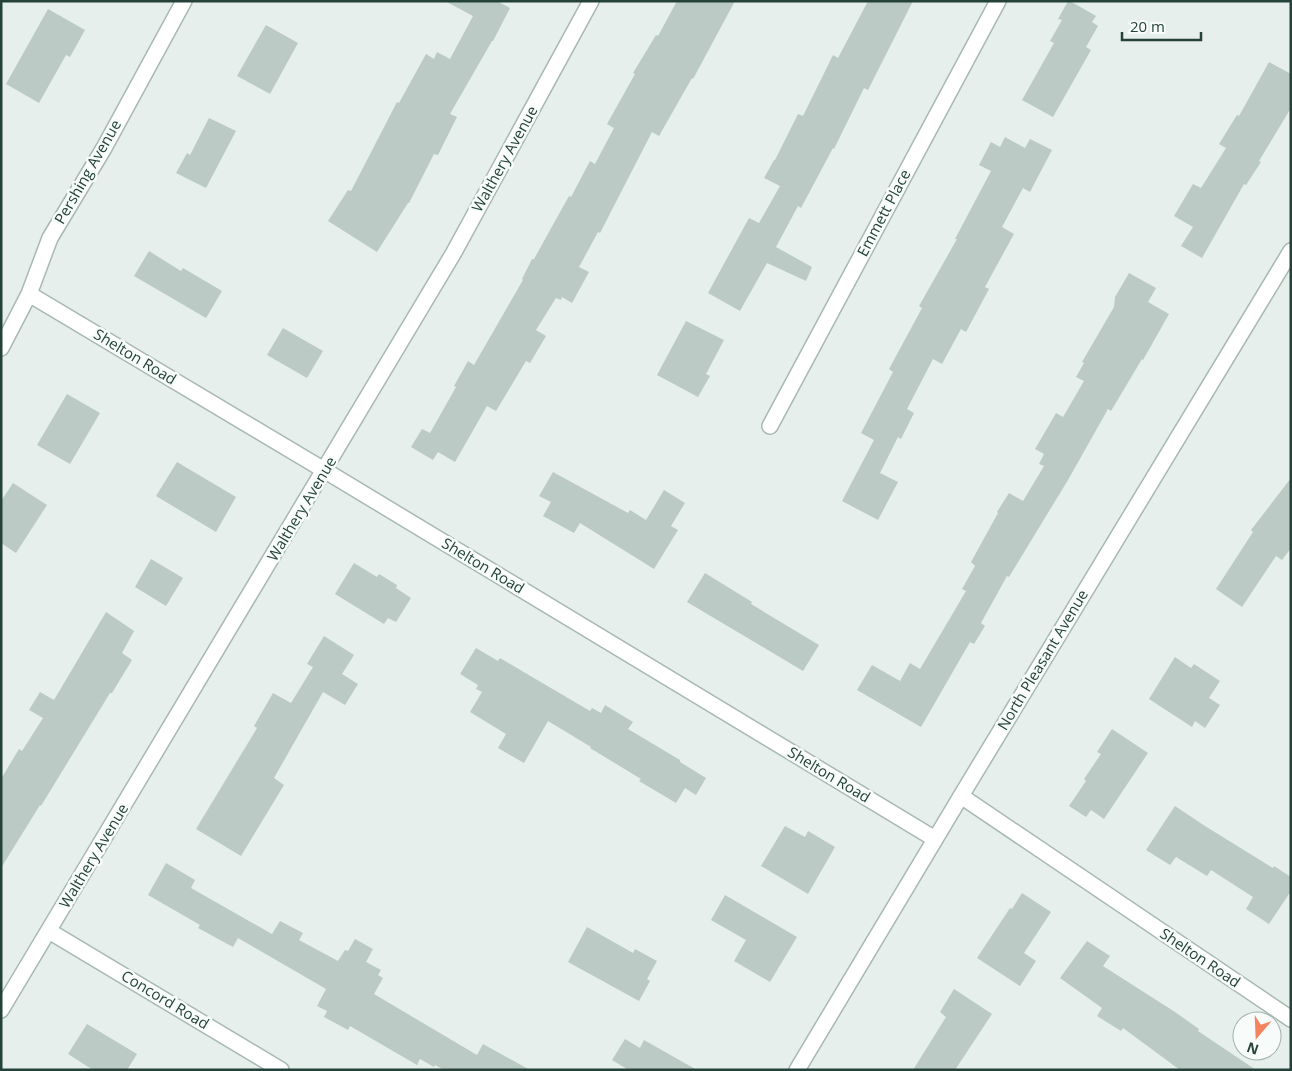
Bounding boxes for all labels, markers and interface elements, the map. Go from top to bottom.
scale bar [1122,10,1201,42]
text: 20 m [1130,16,1165,36]
street label: Walthery Avenue [467,102,542,215]
street label: Pershing Avenue [49,116,125,227]
street label: Emmett Place [852,166,914,260]
street label: Shelton Road [91,324,180,389]
street label: Walthery Avenue [262,452,340,565]
street label: Shelton Road [439,533,528,598]
street label: North Pleasant Avenue [992,586,1092,733]
street label: Shelton Road [785,742,874,807]
street label: Walthery Avenue [54,799,132,912]
street label: Shelton Road [1156,923,1245,991]
street label: Concord Road [118,965,213,1033]
north arrow [1232,1011,1282,1061]
text: N [1244,1038,1261,1060]

